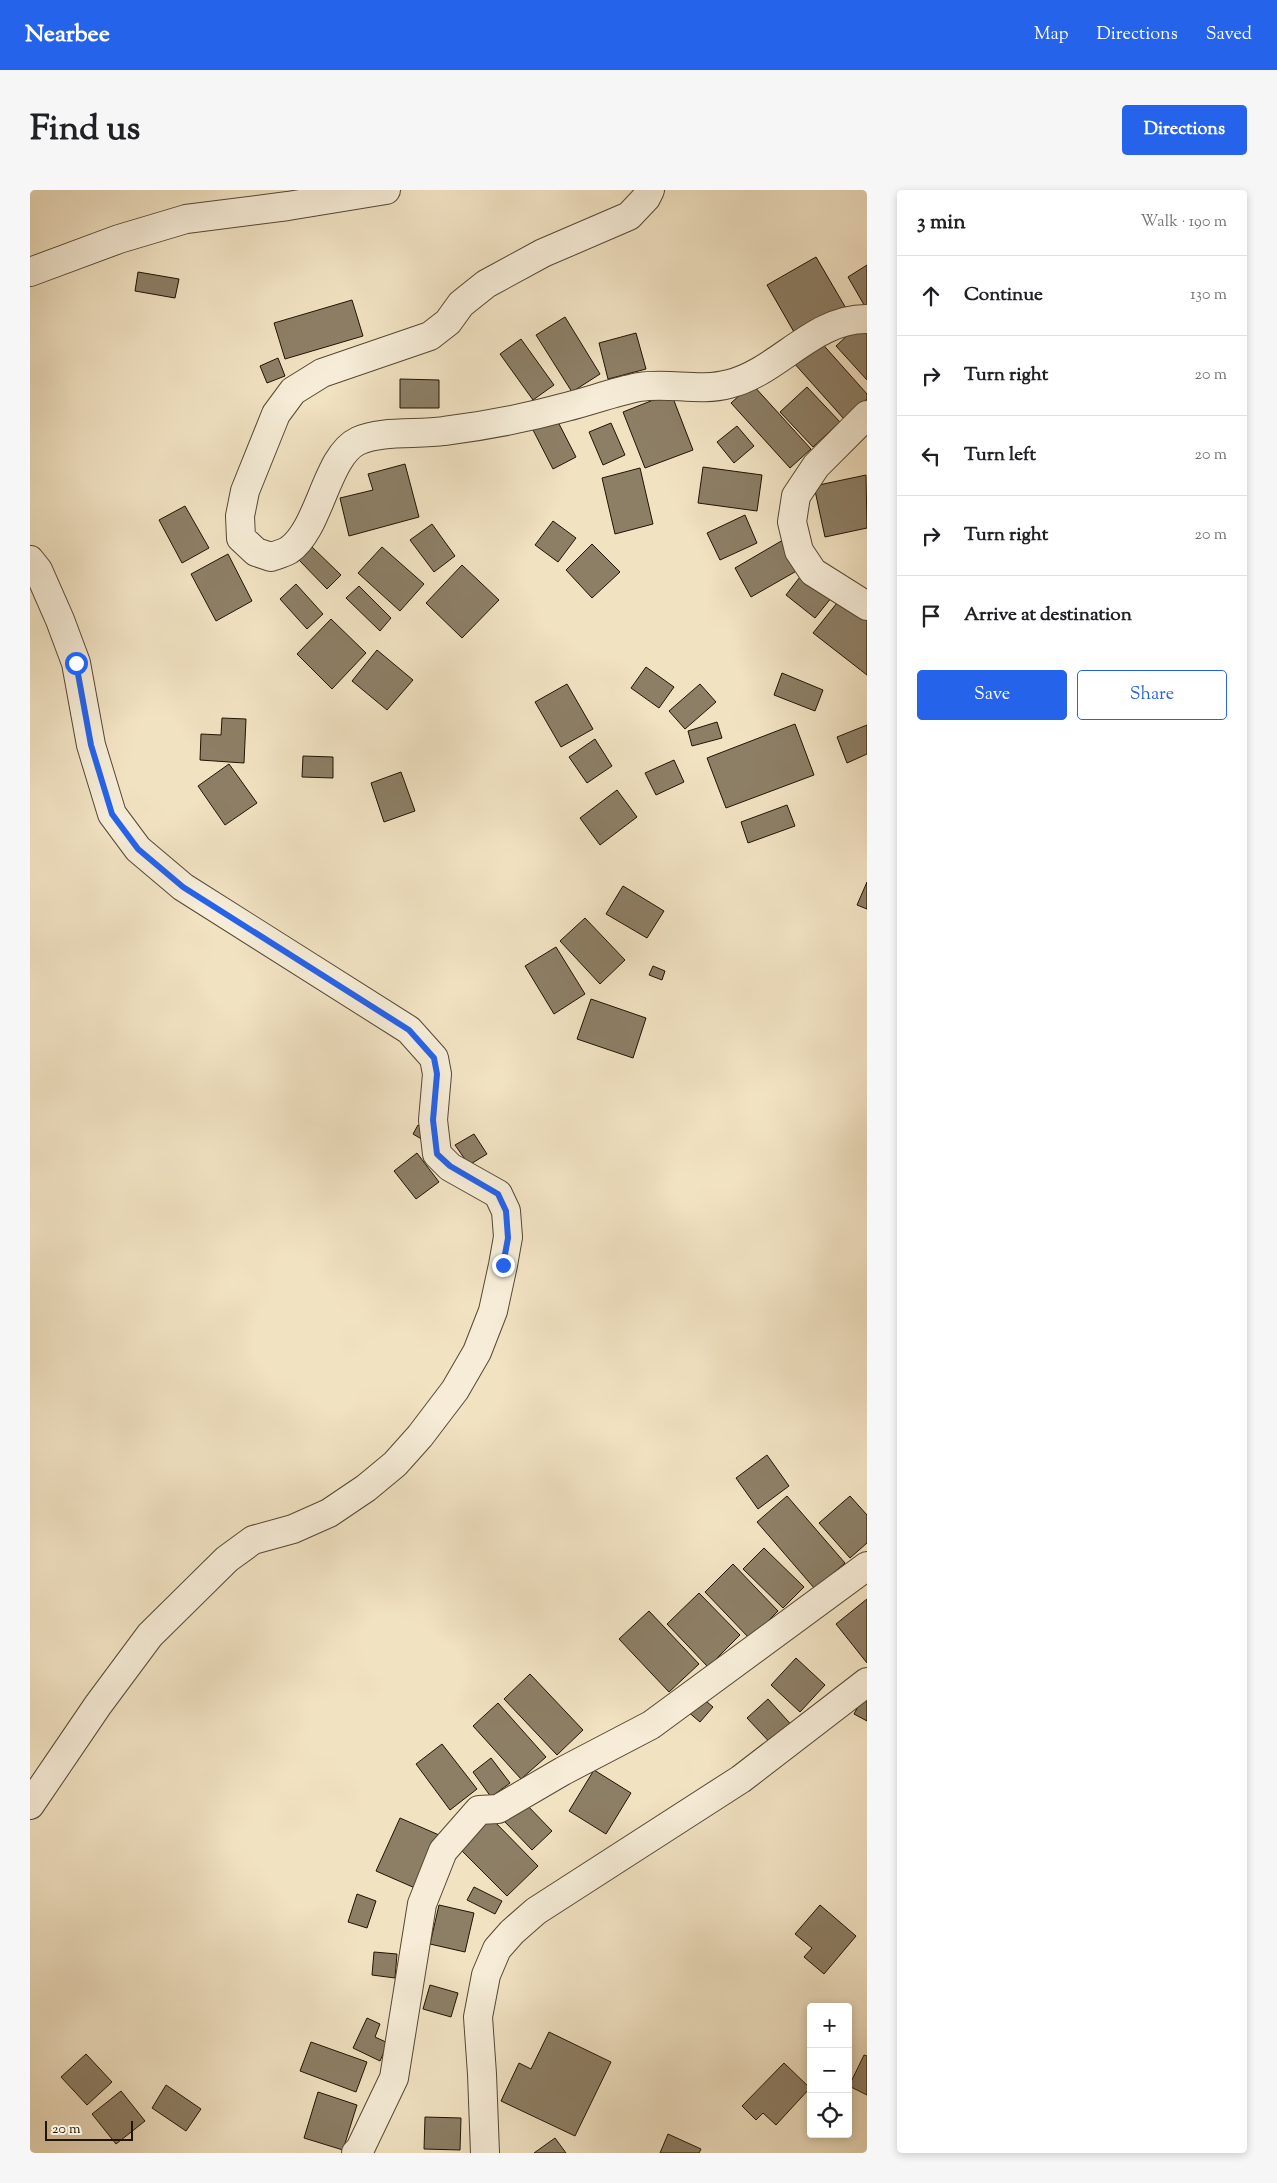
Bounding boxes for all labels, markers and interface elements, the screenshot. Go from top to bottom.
text: Nearbee [25,18,110,52]
text: Map [1034,22,1069,48]
text: Directions [1097,22,1178,48]
text: Saved [1206,22,1252,48]
text: Find us [30,105,140,156]
button: Directions [1122,105,1247,155]
text: 3 min [917,208,966,238]
text: Walk · 190 m [1140,211,1227,234]
icon: ahead [917,282,945,310]
text: Continue [964,282,1043,309]
text: 130 m [1190,284,1227,307]
icon: right [917,362,945,390]
text: Turn right [964,362,1048,389]
text: 20 m [1194,364,1227,387]
icon: left [917,442,945,470]
text: Turn left [964,442,1036,469]
text: 20 m [1194,444,1227,467]
icon: right [917,522,945,550]
text: Turn right [964,522,1048,549]
text: 20 m [1194,524,1227,547]
icon: arrive [917,602,945,630]
text: Arrive at destination [964,602,1132,629]
route start [65,652,88,675]
button: Save [917,670,1067,720]
button: Share [1077,670,1227,720]
route end [492,1254,515,1277]
map controls [807,2003,852,2138]
button: + [807,2003,852,2048]
button: − [807,2048,852,2093]
button: locate [807,2093,852,2138]
scale bar [45,2118,132,2141]
text: 20 m [52,2120,81,2140]

